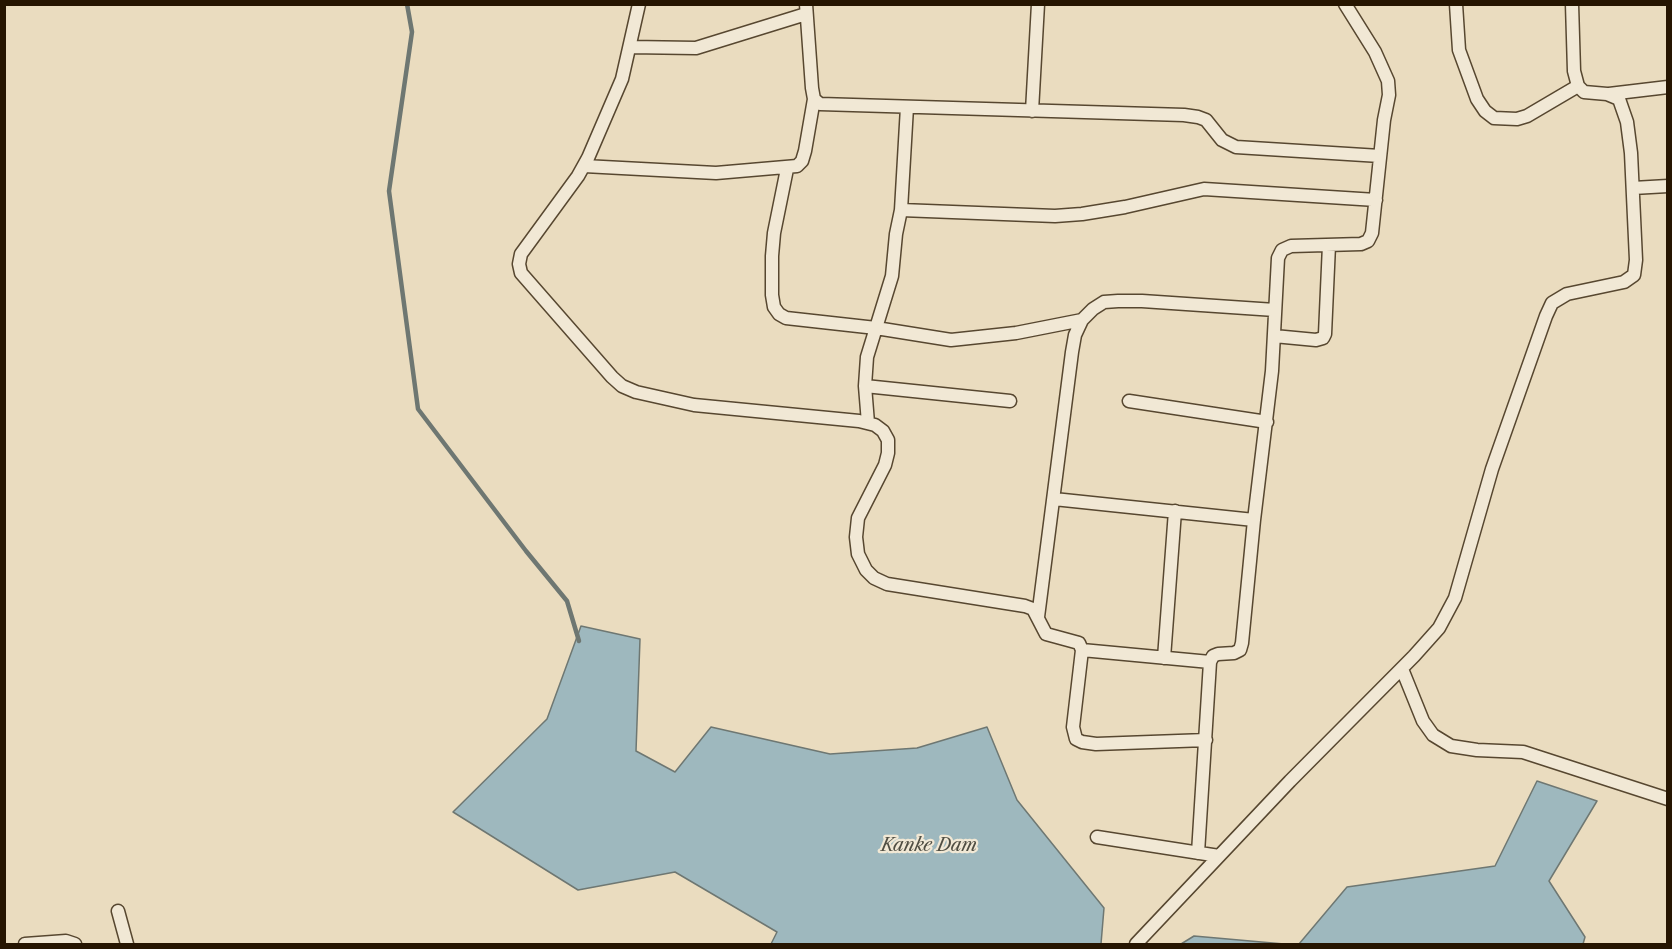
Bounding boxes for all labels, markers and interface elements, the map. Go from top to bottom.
water label: Kanke Dam [881,835,977,857]

